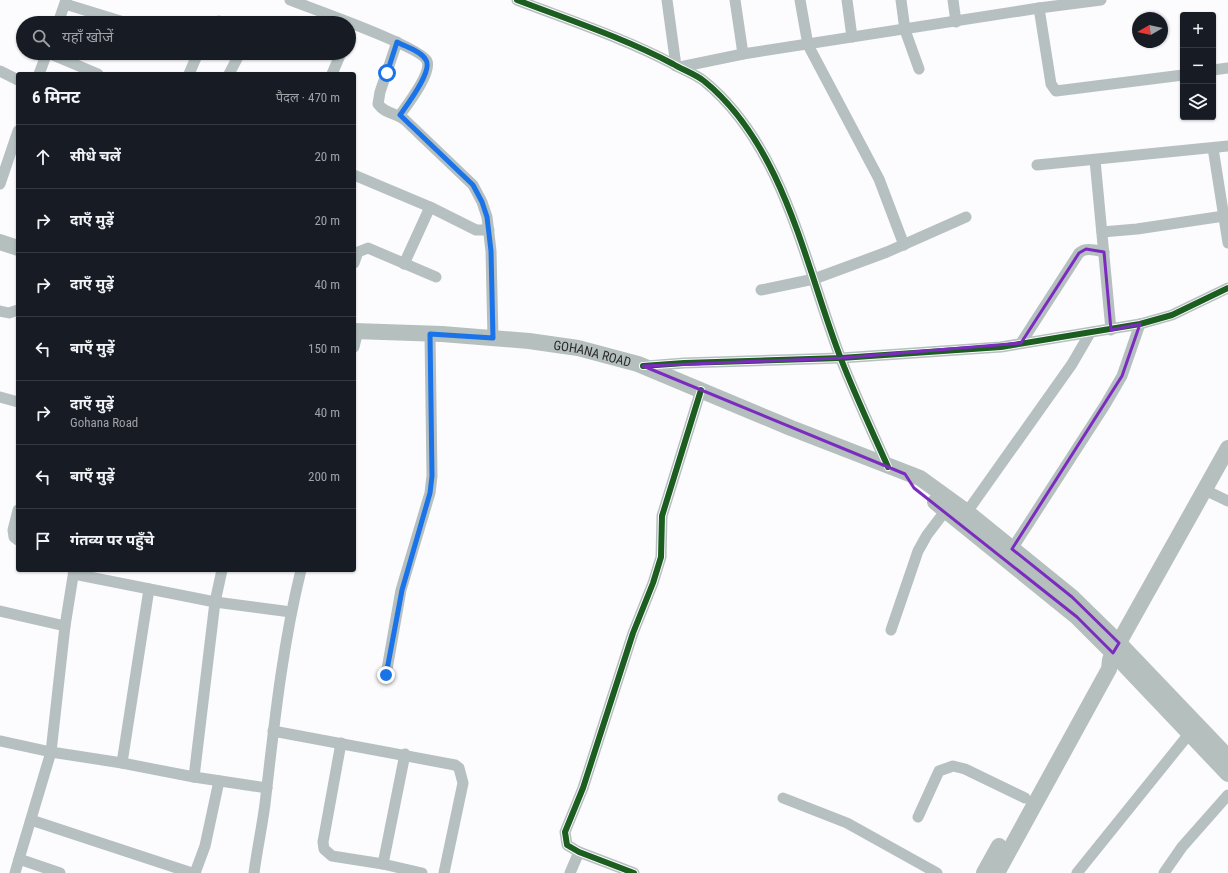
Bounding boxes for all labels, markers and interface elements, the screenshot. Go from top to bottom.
north arrow [1132,12,1168,48]
map controls [1180,12,1216,120]
button: + [1180,12,1216,48]
search box [16,16,356,60]
icon: search [30,27,52,49]
text: यहाँ खोजें [62,28,113,46]
button: − [1180,48,1216,84]
route start [378,64,396,82]
button: layers [1180,84,1216,120]
text: 6 मिनट [32,87,80,107]
text: पैदल · 470 m [276,90,340,105]
icon: ahead [32,146,54,168]
text: सीधे चलें [70,147,121,165]
text: 20 m [314,149,340,164]
icon: right [32,210,54,232]
text: दाएँ मुड़ें [70,211,114,229]
text: 20 m [314,213,340,228]
icon: right [32,274,54,296]
text: दाएँ मुड़ें [70,275,114,293]
text: 40 m [314,277,340,292]
street label: GOHANA ROAD [553,337,633,369]
icon: left [32,338,54,360]
text: बाएँ मुड़ें [70,339,115,357]
text: 150 m [308,341,340,356]
text: दाएँ मुड़ें [70,395,114,413]
icon: right [32,402,54,424]
text: 40 m [314,405,340,420]
text: Gohana Road [70,415,138,430]
icon: left [32,466,54,488]
text: बाएँ मुड़ें [70,467,115,485]
text: 200 m [308,469,340,484]
icon: arrive [32,530,54,552]
text: गंतव्य पर पहुँचे [70,531,154,549]
route end [377,666,395,684]

